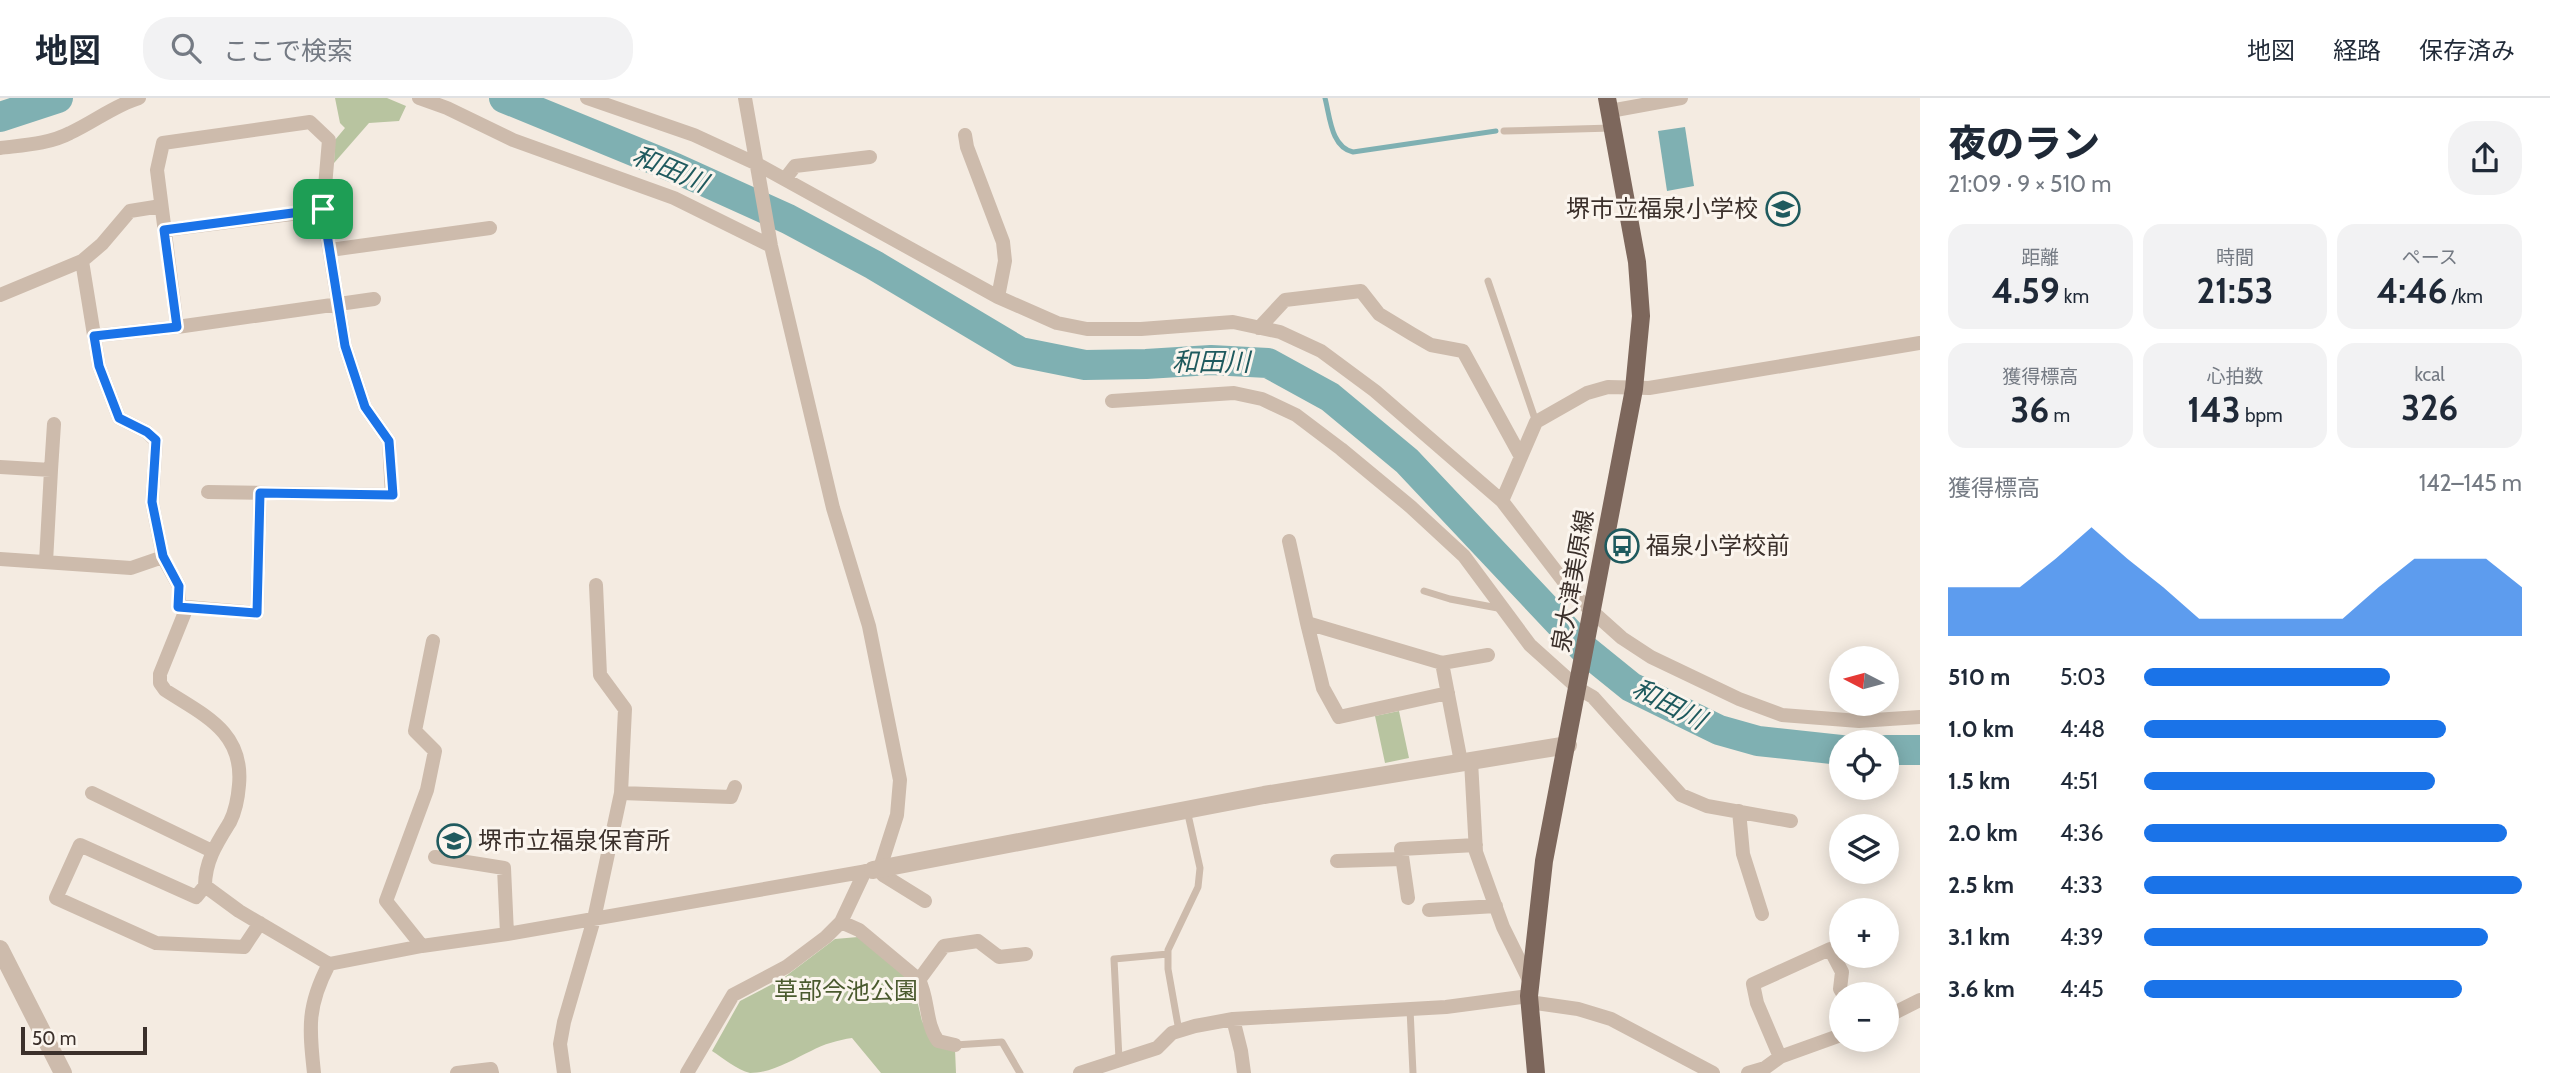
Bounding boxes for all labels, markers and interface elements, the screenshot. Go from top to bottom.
search box [143,17,633,80]
icon: search [167,29,205,67]
text: 地図 [35,30,101,70]
text: ここで検索 [223,35,353,67]
text: 地図 [2247,36,2295,65]
text: 経路 [2333,36,2381,65]
text: 保存済み [2419,36,2515,65]
text: 夜のラン [1948,120,2100,167]
button: share [2448,121,2522,195]
water label: 和田川 [628,139,715,200]
text: 21:09 · 9 × 510 m [1948,170,2111,198]
pin [293,179,353,239]
icon: arrive [304,190,342,228]
school or university icon: 堺市立福泉小学校 [1764,190,1802,228]
place label: 堺市立福泉小学校 [1566,194,1758,223]
text: 距離 [2021,246,2059,269]
text: 時間 [2216,246,2254,269]
text: ペース [2402,246,2458,269]
text: 4.59 [1992,269,2060,312]
text: 21:53 [2197,269,2273,312]
text: 4:46 [2376,269,2447,312]
text: km [2060,285,2089,308]
text: /km [2447,285,2483,308]
water label: 和田川 [1172,346,1253,378]
text: kcal [2415,363,2445,386]
text: 獲得標高 [2002,365,2078,388]
text: 心拍数 [2206,365,2264,388]
text: 326 [2401,386,2458,429]
text: 36 [2011,388,2049,431]
text: 143 [2187,388,2241,431]
text: m [2049,404,2070,427]
text: bpm [2241,404,2283,427]
text: 142–145 m [2419,469,2522,497]
text: 獲得標高 [1948,474,2040,502]
street label: 泉大津美原線 [1546,507,1599,654]
bus stop icon: 福泉小学校前 [1603,527,1641,565]
place label: 福泉小学校前 [1646,531,1790,560]
north arrow [1829,646,1899,716]
map controls [1829,646,1899,1052]
text: 510 m [1948,663,2010,691]
text: 5:03 [2060,663,2106,691]
water label: 和田川 [1627,672,1714,737]
text: 1.0 km [1948,715,2014,743]
text: 4:48 [2060,715,2105,743]
button: locate [1829,730,1899,800]
text: 1.5 km [1948,767,2010,795]
text: 4:51 [2060,767,2098,795]
button: layers [1829,814,1899,884]
text: 2.0 km [1948,819,2018,847]
text: 4:36 [2060,819,2104,847]
school or university icon: 堺市立福泉保育所 [435,822,473,860]
place label: 堺市立福泉保育所 [478,826,670,855]
text: 2.5 km [1948,871,2014,899]
text: 4:33 [2060,871,2103,899]
button: + [1829,898,1899,968]
text: 3.1 km [1948,923,2010,951]
text: 4:39 [2060,923,2104,951]
text: 3.6 km [1948,975,2015,1003]
text: 4:45 [2060,975,2104,1003]
park label: 草部今池公園 [774,976,918,1005]
button: − [1829,982,1899,1052]
scale bar [21,1024,147,1056]
text: 50 m [32,1027,76,1050]

